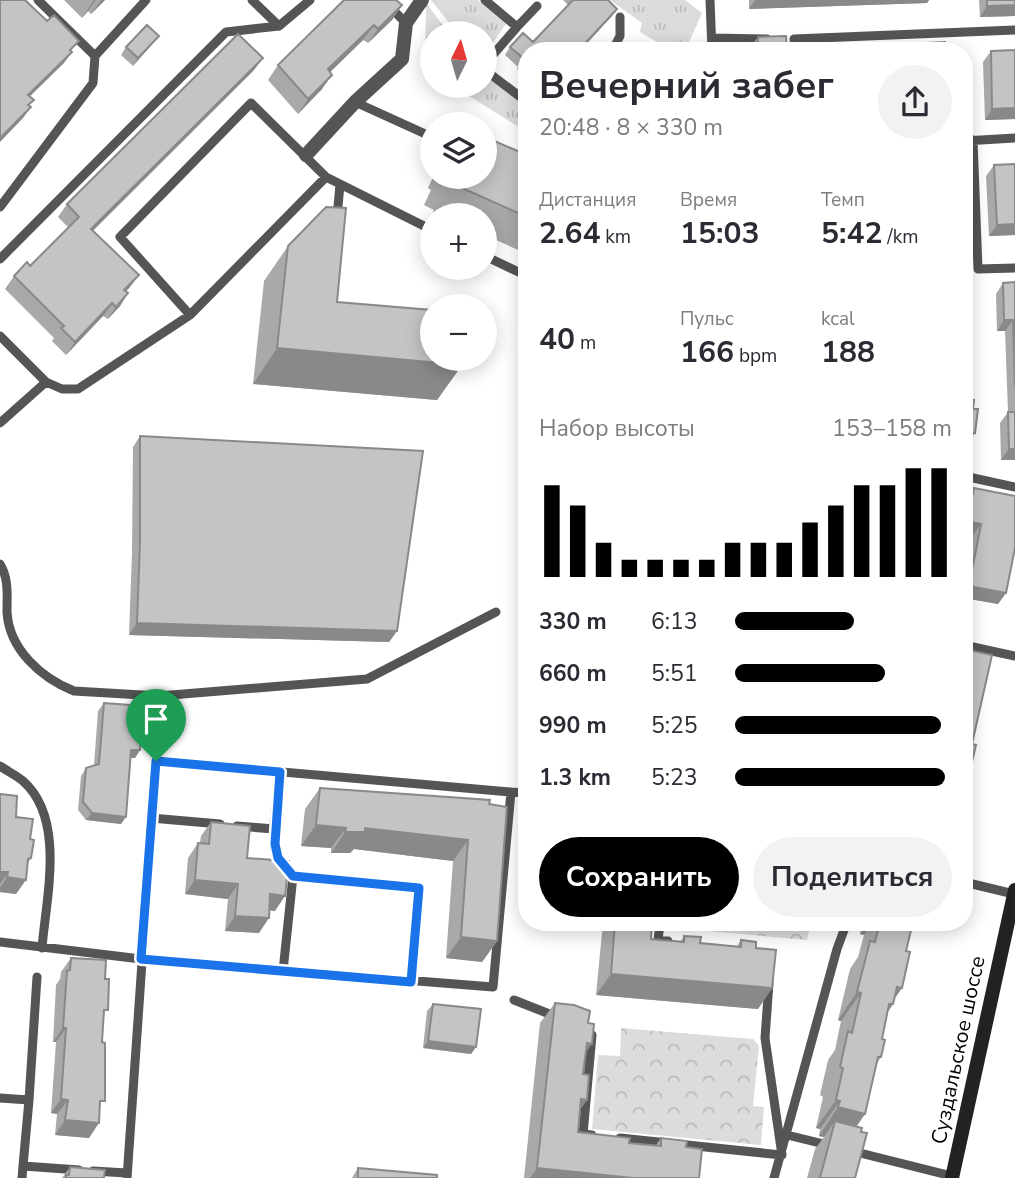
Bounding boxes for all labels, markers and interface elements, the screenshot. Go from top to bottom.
north arrow [420,21,497,98]
map controls [420,21,497,371]
text: Вечерний забег [539,60,834,111]
button: share [878,65,952,139]
button: layers [420,112,497,189]
text: 20:48 · 8 × 330 m [539,112,723,143]
text: Дистанция [539,187,636,213]
text: Время [680,187,737,213]
text: Темп [821,187,865,213]
button: + [420,203,497,280]
text: 2.64 [539,213,600,254]
text: 15:03 [680,213,759,254]
text: 5:42 [821,213,882,254]
text: km [600,224,631,250]
text: /km [882,224,918,250]
button: − [420,294,497,371]
text: Пульс [680,306,734,332]
text: kcal [821,306,855,332]
text: 40 [539,319,575,360]
text: m [575,330,596,356]
text: 166 [680,332,734,373]
text: 188 [821,332,875,373]
text: bpm [734,343,777,369]
text: Набор высоты [539,413,695,444]
text: 153–158 m [832,413,952,444]
text: 330 m [539,606,607,637]
text: 6:13 [651,606,698,637]
text: 660 m [539,658,607,689]
text: 5:51 [651,658,698,689]
pin [126,689,186,761]
icon: arrive [137,700,175,738]
text: 990 m [539,710,607,741]
text: 5:25 [651,710,698,741]
text: 1.3 km [539,762,611,793]
text: 5:23 [651,762,698,793]
button: Сохранить [539,837,739,917]
button: Поделиться [753,837,952,917]
street label: Суздальское шоссе [924,953,992,1147]

